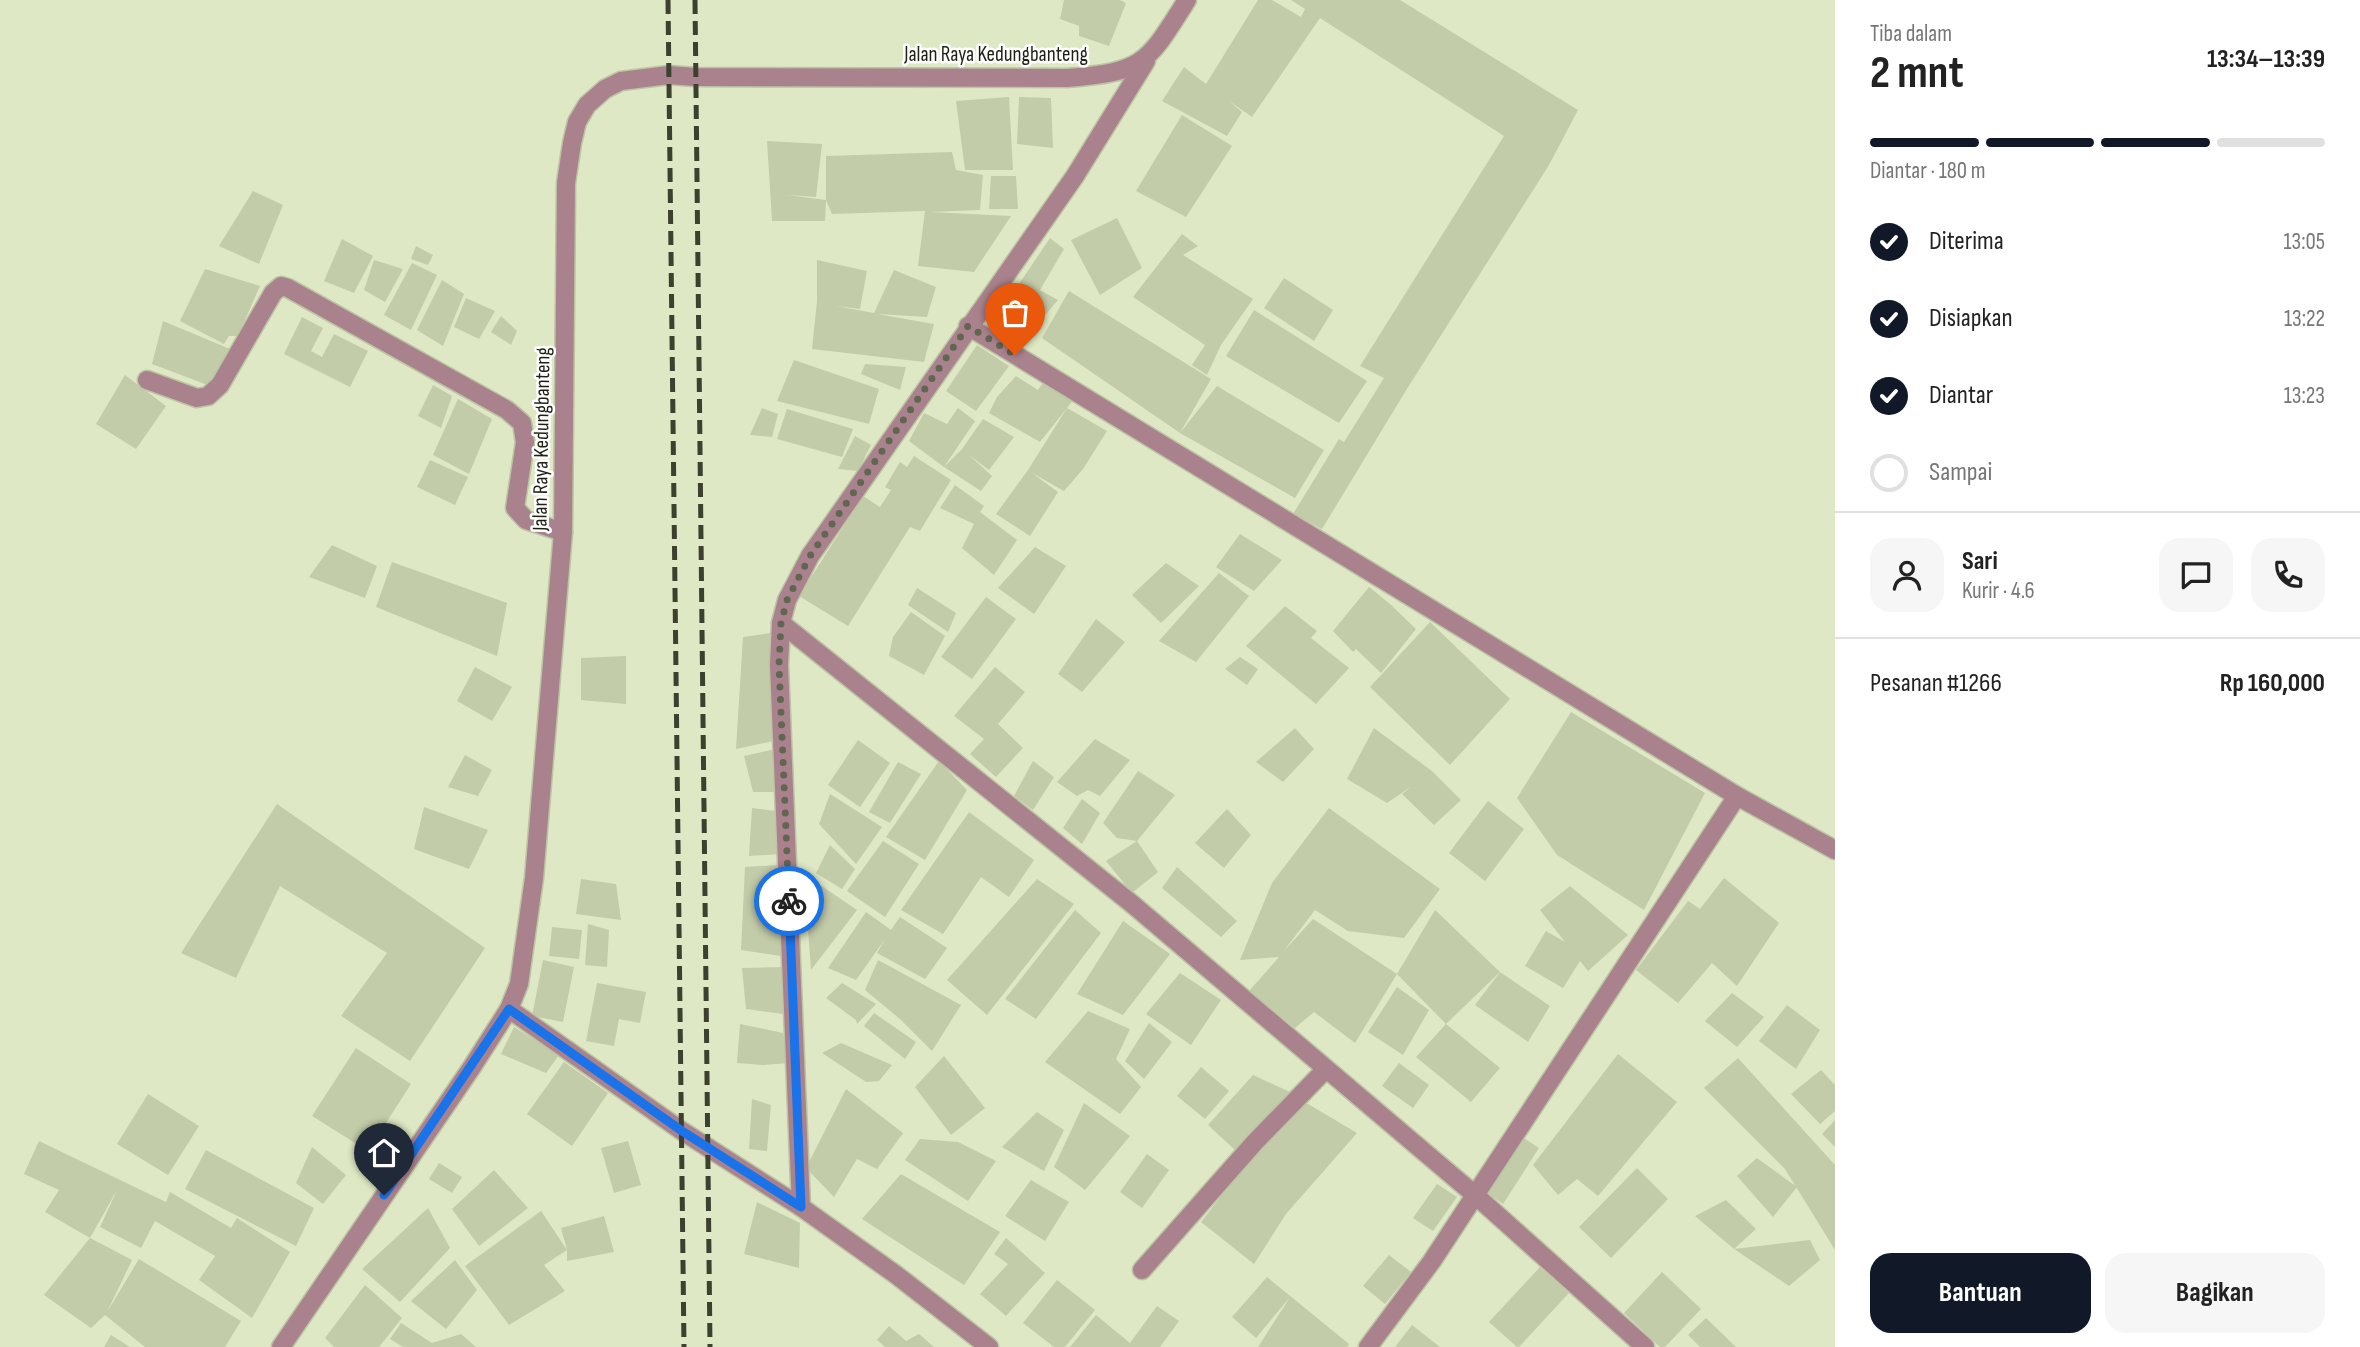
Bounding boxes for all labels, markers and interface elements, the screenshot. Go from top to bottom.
text: Tiba dalam [1870,20,1952,48]
street label: Jalan Raya Kedungbanteng [903,42,1088,67]
text: 13:34–13:39 [2207,44,2325,75]
text: 2 mnt [1870,46,1964,101]
text: Diantar · 180 m [1870,157,1986,185]
icon: check [1870,223,1908,261]
text: Diterima [1929,226,2004,257]
text: 13:05 [2284,228,2325,256]
pin [985,283,1045,355]
icon: bag [996,294,1034,332]
icon: check [1870,300,1908,338]
text: Disiapkan [1929,303,2013,334]
text: 13:22 [2284,305,2325,333]
street label: Jalan Raya Kedungbanteng [527,347,556,532]
icon: check [1870,377,1908,415]
text: Diantar [1929,380,1993,411]
text: 13:23 [2284,382,2325,410]
text: Sampai [1929,457,1992,488]
button: person [1870,538,1944,612]
button: chat [2159,538,2233,612]
button: phone [2251,538,2325,612]
text: Sari [1962,546,1998,577]
text: Kurir · 4.6 [1962,577,2035,605]
text: Pesanan #1266 [1870,668,2002,699]
text: Rp 160,000 [2220,668,2325,699]
courier [754,866,824,936]
icon: bike [770,882,808,920]
pin [354,1123,414,1195]
icon: home [365,1134,403,1172]
button: Bantuan [1870,1253,2091,1333]
button: Bagikan [2105,1253,2325,1333]

